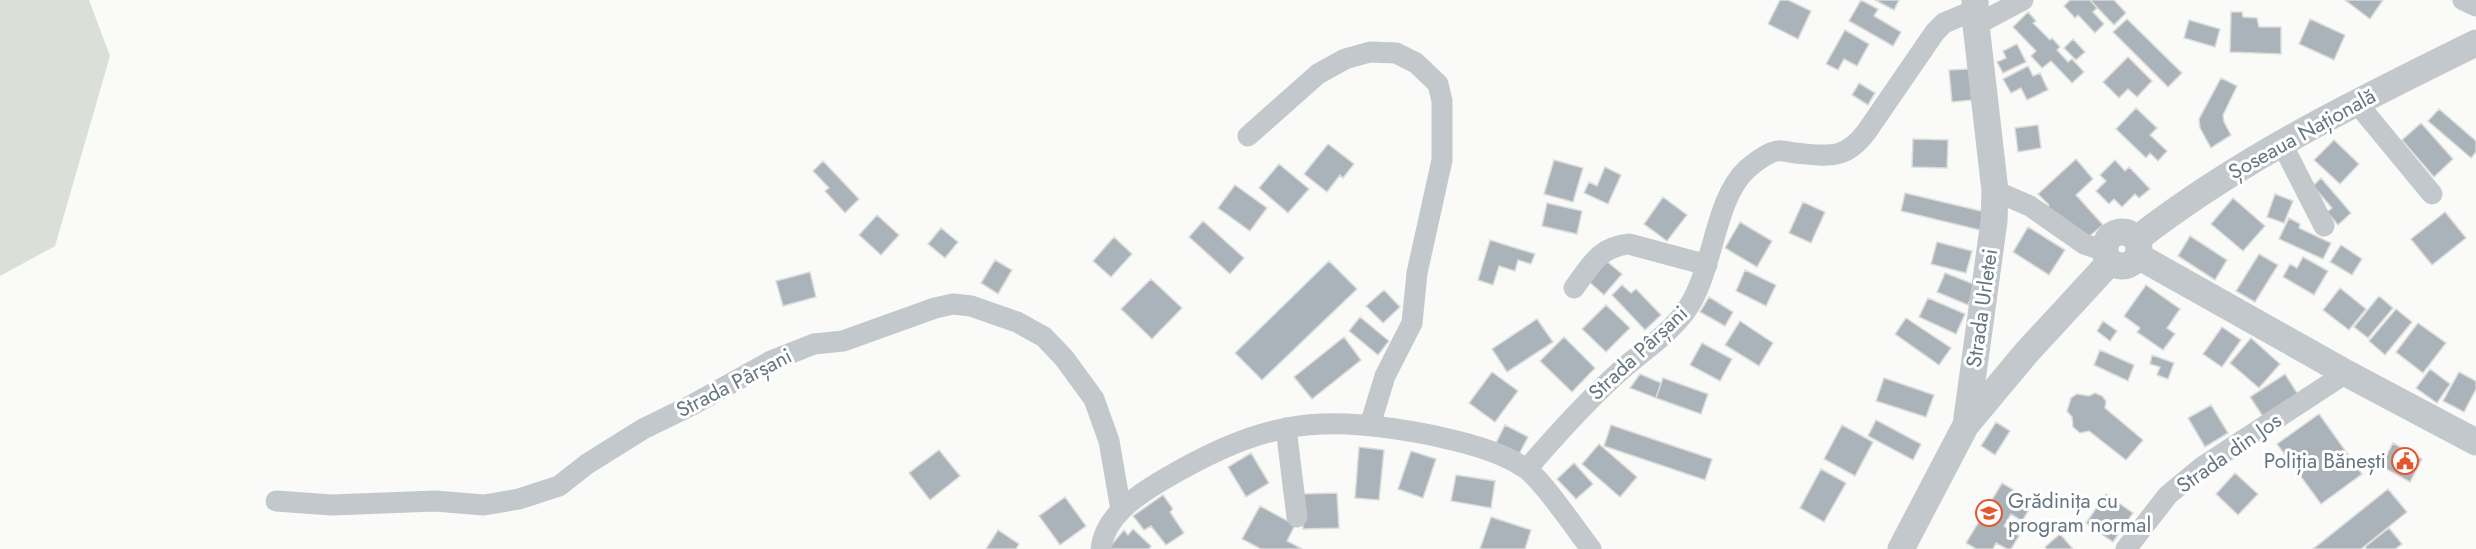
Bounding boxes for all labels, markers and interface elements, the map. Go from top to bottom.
street label: Șoseaua Națională [2223,81,2381,187]
street label: Strada Urletei [1959,247,2005,369]
street label: Strada Pârșani [1582,299,1694,407]
street label: Strada Pârșani [671,341,797,425]
street label: Strada din Jos [2170,406,2288,500]
place label: Poliția Bănești [2264,446,2386,476]
public building icon: Poliția Bănești [2390,446,2420,476]
place label: Grădinița cu program normal [2008,486,2151,540]
school or university icon: Grădinița cu program normal [1974,498,2004,528]

